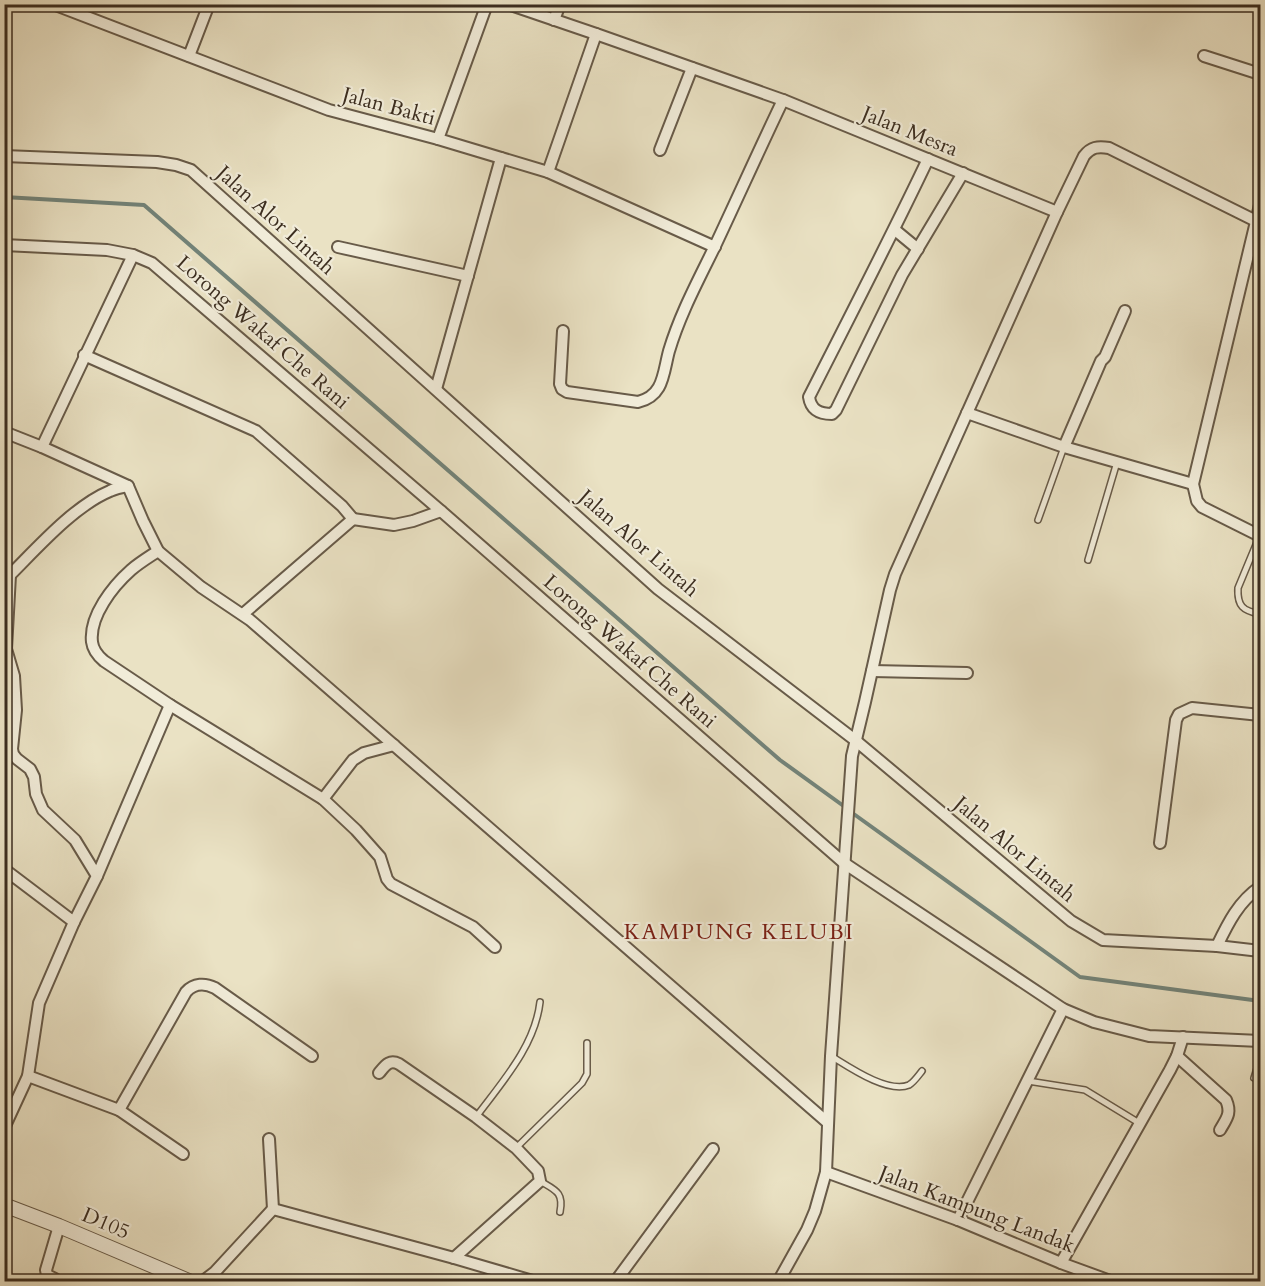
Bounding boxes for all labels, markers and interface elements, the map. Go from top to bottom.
street label: Jalan Bakti [336,79,439,133]
street label: Jalan Mesra [855,98,962,164]
street label: Jalan Alor Lintah [208,157,342,282]
street label: Lorong Wakaf Che Rani [170,249,356,416]
street label: Jalan Alor Lintah [570,481,705,604]
street label: Lorong Wakaf Che Rani [537,568,723,735]
street label: Jalan Alor Lintah [945,788,1082,909]
district label: KAMPUNG KELUBI [624,917,854,947]
street label: Jalan Kampung Landak [872,1158,1080,1261]
street label: D105 [77,1200,134,1246]

